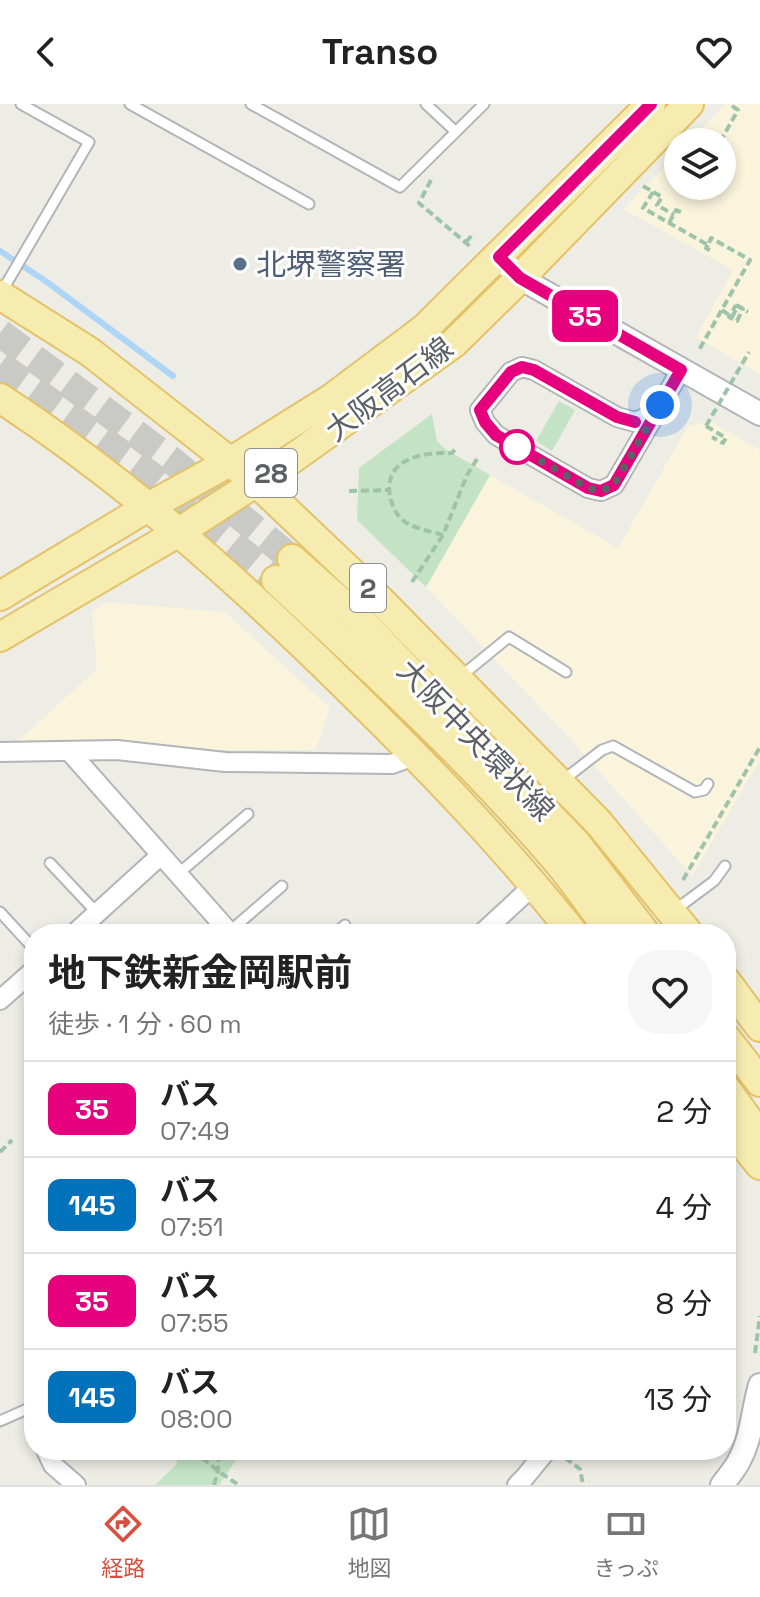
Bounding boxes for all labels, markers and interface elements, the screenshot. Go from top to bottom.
text: Transo [322,29,438,75]
icon: back [24,30,68,74]
icon: heart [692,30,736,74]
map controls [664,128,736,200]
button: layers [664,128,736,200]
place label: 北堺警察署 [256,245,406,284]
marker: 北堺警察署 [231,255,249,273]
line badge: 35 [549,290,621,342]
text: 35 [568,298,602,334]
street label: 大阪高石線 [317,328,461,450]
your location [640,385,680,425]
unlabelled marker [500,430,534,464]
road number: 28 [245,449,297,497]
road number: 2 [350,564,386,612]
street label: 大阪中央環状線 [389,651,563,829]
text: 地下鉄新金岡駅前 [48,949,352,997]
button: heart [628,950,712,1034]
text: 徒歩 · 1 分 · 60 m [48,1007,242,1041]
text: バス [160,1075,220,1114]
text: 35 [75,1091,109,1127]
text: 2 分 [656,1092,712,1131]
text: 07:49 [160,1114,230,1148]
text: バス [160,1171,220,1210]
text: 145 [68,1187,116,1223]
text: 4 分 [656,1188,712,1227]
text: 07:51 [160,1210,224,1244]
text: バス [160,1267,220,1306]
text: 35 [75,1283,109,1319]
text: 8 分 [656,1284,712,1323]
text: 07:55 [160,1306,229,1340]
text: バス [160,1363,220,1402]
text: 145 [68,1379,116,1415]
text: 13 分 [644,1380,712,1419]
text: 08:00 [160,1402,233,1436]
tab: 経路 [101,1502,145,1582]
tab: 地図 [347,1502,391,1582]
tab: きっぷ [594,1502,659,1582]

